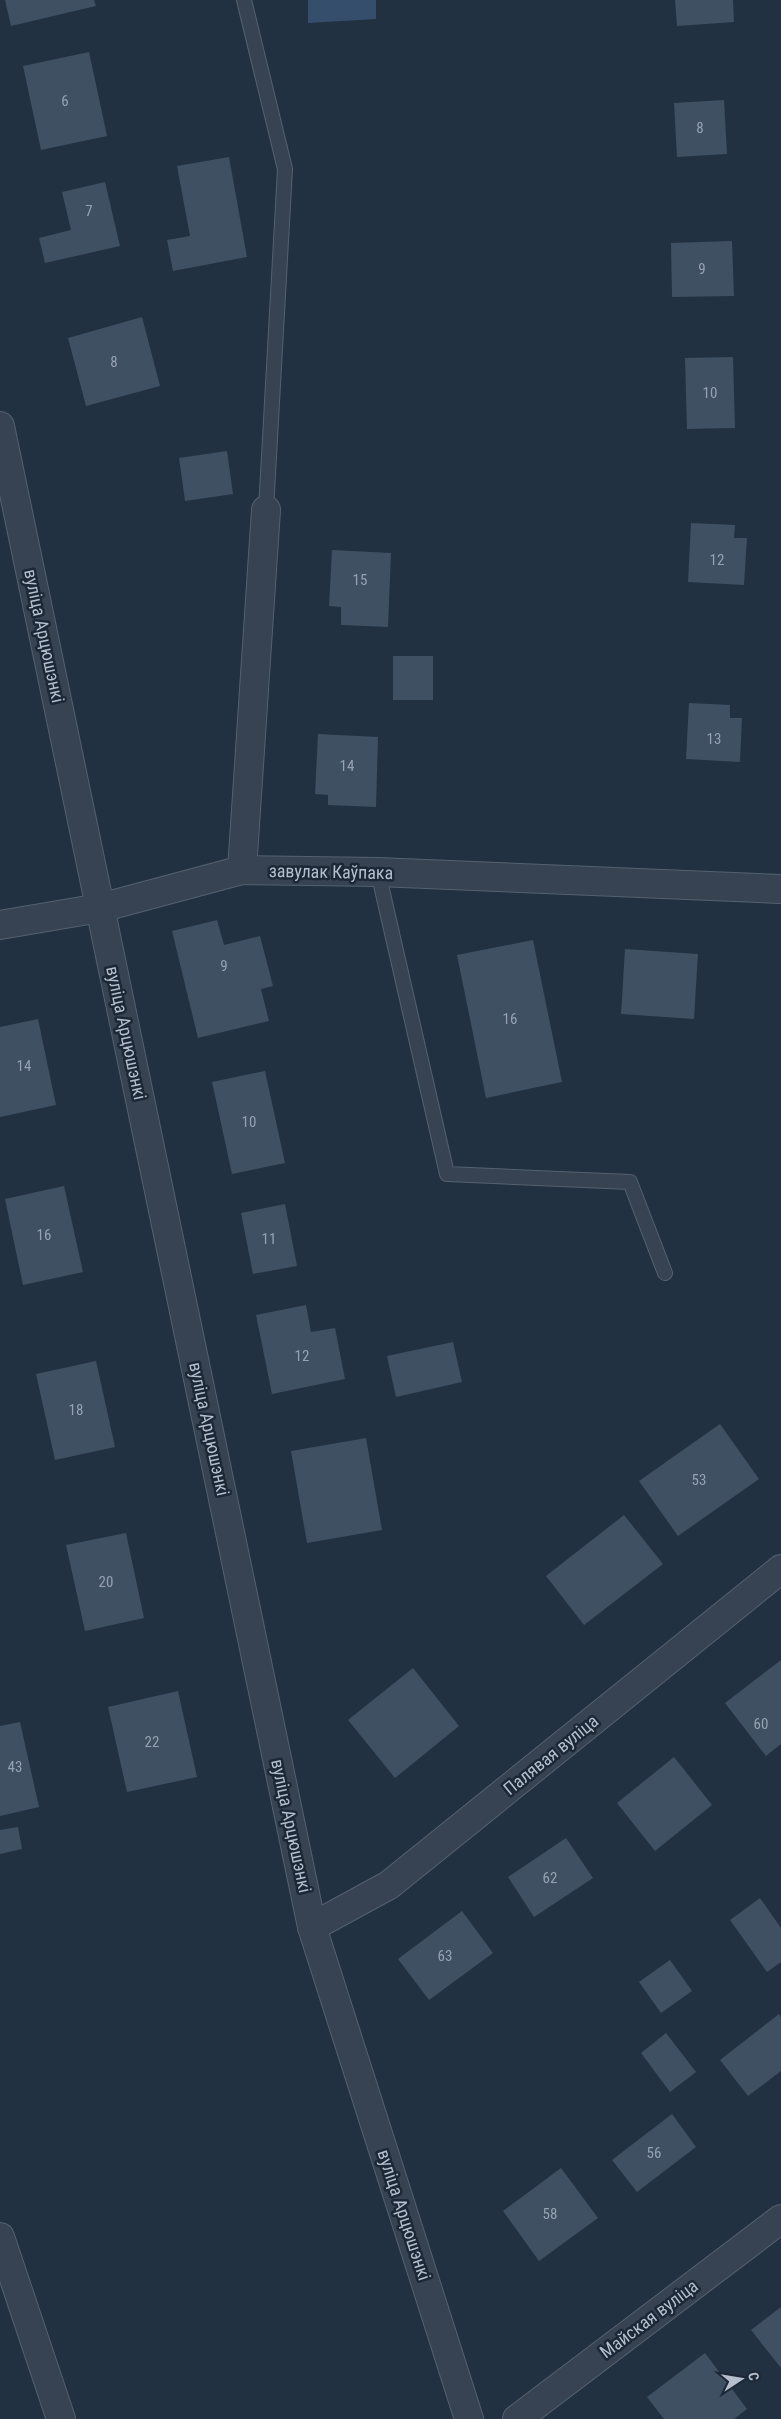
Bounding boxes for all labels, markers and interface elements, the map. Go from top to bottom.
house number: 6 [61,92,69,110]
house number: 8 [696,119,704,137]
house number: 7 [85,202,93,220]
house number: 9 [698,260,706,278]
house number: 8 [110,353,118,371]
house number: 10 [703,384,717,402]
house number: 12 [710,551,724,569]
street label: вуліца Арцюшэнкі [20,567,69,705]
house number: 15 [353,571,367,589]
house number: 13 [707,730,721,748]
house number: 14 [340,757,354,775]
street label: завулак Каўпака [269,860,393,883]
house number: 9 [220,957,228,975]
street label: вуліца Арцюшэнкі [102,964,151,1102]
house number: 16 [503,1010,517,1028]
house number: 14 [17,1057,31,1075]
house number: 10 [242,1113,256,1131]
house number: 16 [37,1226,51,1244]
house number: 11 [262,1230,276,1248]
house number: 12 [295,1347,309,1365]
street label: вуліца Арцюшэнкі [185,1360,234,1498]
house number: 18 [69,1401,83,1419]
house number: 53 [692,1471,706,1489]
house number: 20 [99,1573,113,1591]
street label: Палявая вуліца [499,1710,602,1799]
house number: 60 [754,1715,768,1733]
house number: 22 [145,1733,159,1751]
street label: вуліца Арцюшэнкі [267,1757,316,1895]
house number: 43 [8,1758,22,1776]
house number: 62 [543,1869,557,1887]
house number: 63 [438,1947,452,1965]
house number: 56 [647,2144,661,2162]
street label: вуліца Арцюшэнкі [373,2147,435,2283]
house number: 58 [543,2205,557,2223]
street label: Майская вуліца [596,2275,702,2362]
north arrow [716,2354,766,2404]
text: С [745,2371,762,2382]

